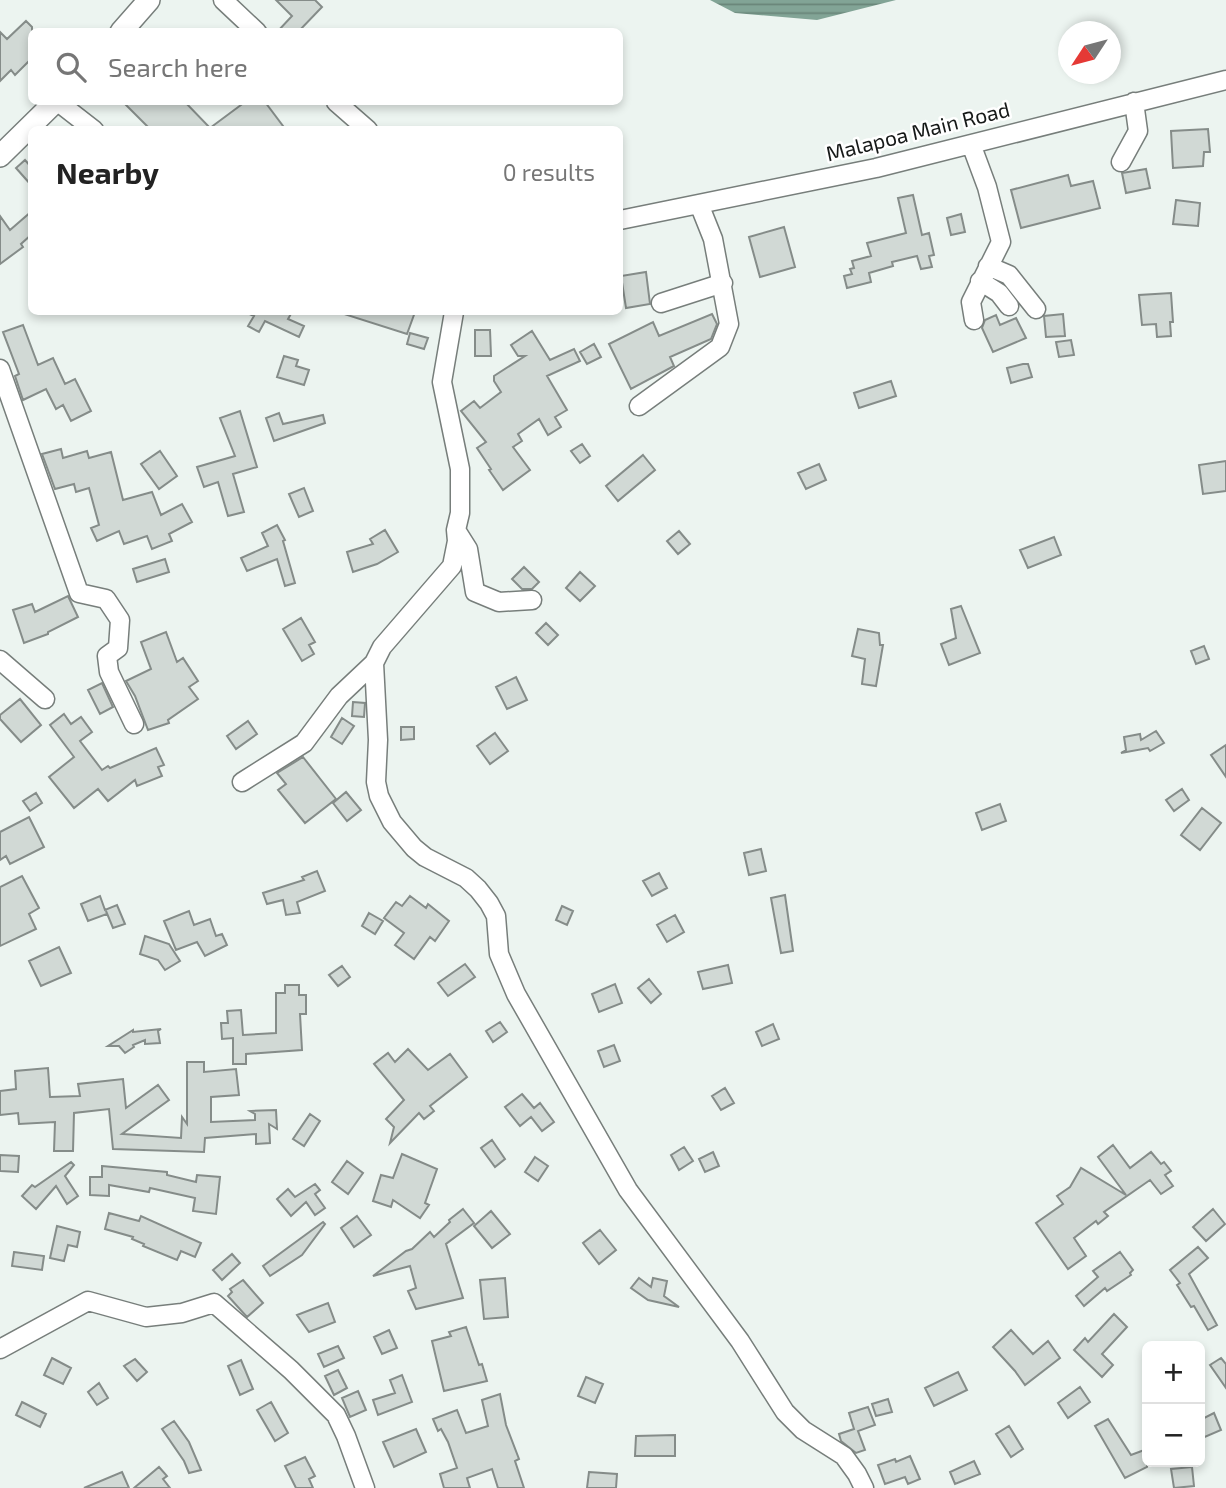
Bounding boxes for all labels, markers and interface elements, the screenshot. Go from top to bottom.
north arrow [1058,21,1121,84]
search box [28,28,623,105]
icon: search [52,48,90,86]
text: Search here [108,51,248,82]
street label: Malapoa Main Road [823,96,1012,165]
text: Nearby [56,154,159,190]
text: 0 results [503,158,595,186]
map controls [1142,1341,1205,1467]
button: + [1142,1341,1205,1404]
button: − [1142,1404,1205,1467]

